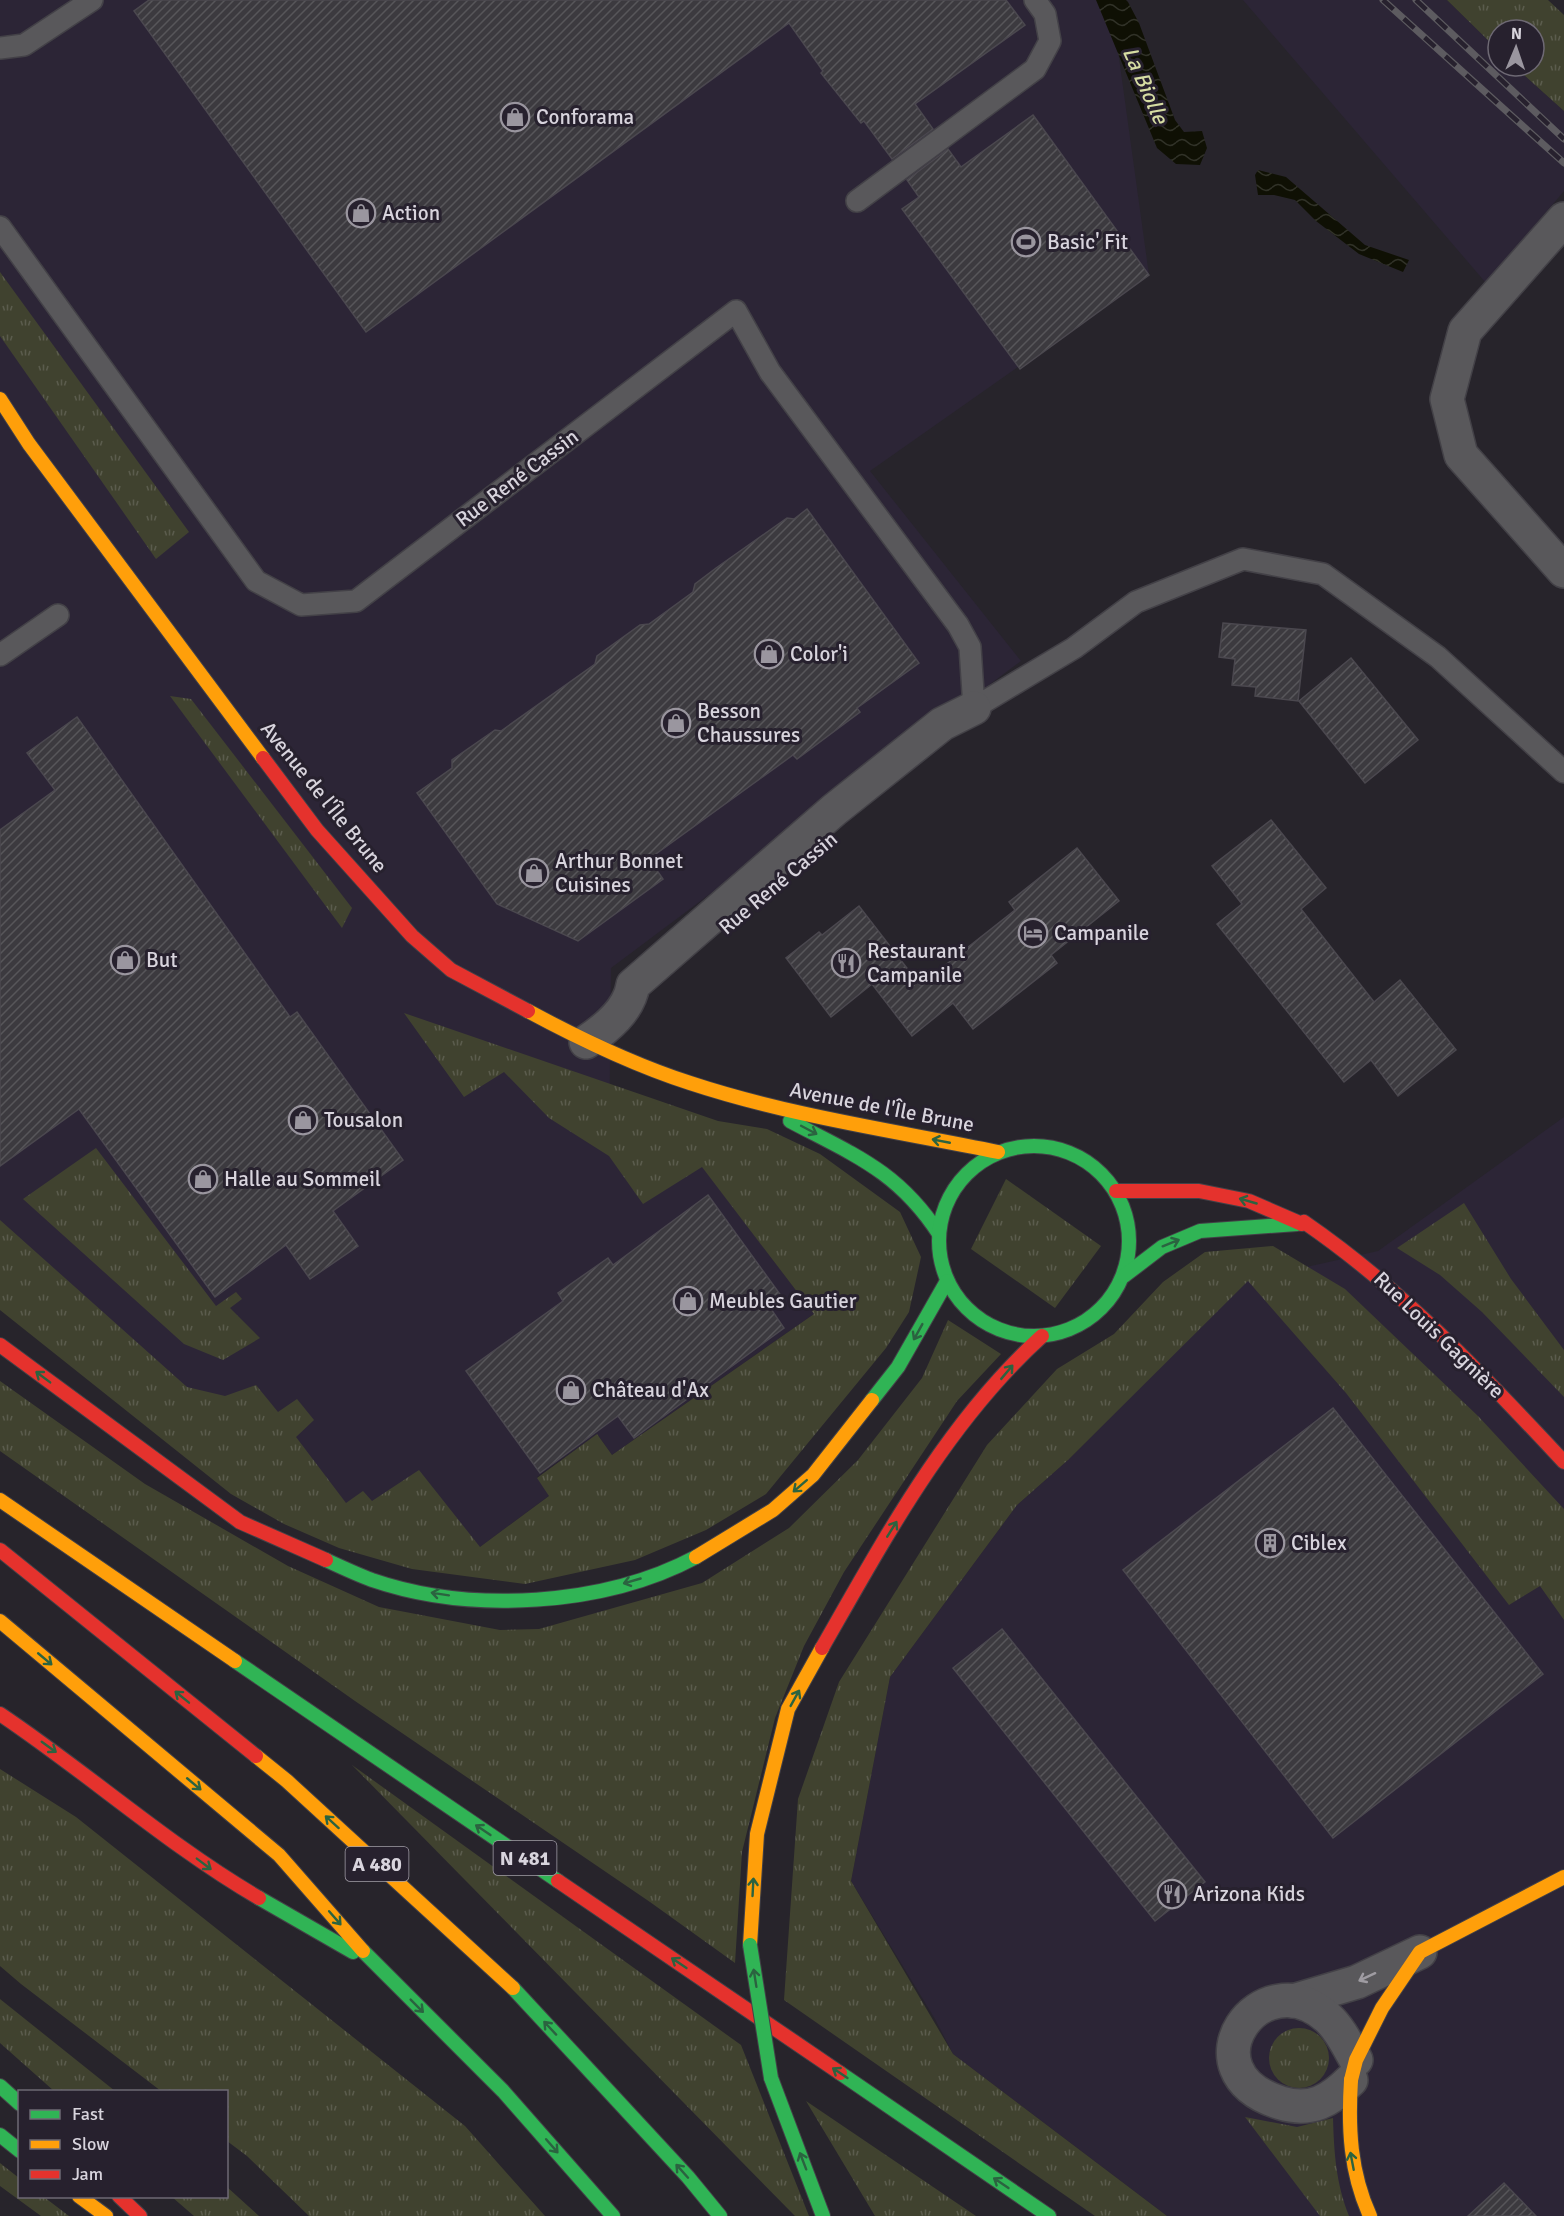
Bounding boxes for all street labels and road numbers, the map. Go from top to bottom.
street label: Rue René Cassin [451,423,583,533]
street label: Avenue de l'Île Brune [255,716,393,878]
street label: Rue René Cassin [713,826,843,940]
street label: Avenue de l'Île Brune [788,1076,976,1138]
street label: Rue Louis Gagnière [1368,1266,1510,1404]
road number: N 481 [494,1841,556,1875]
road number: A 480 [346,1847,409,1881]

